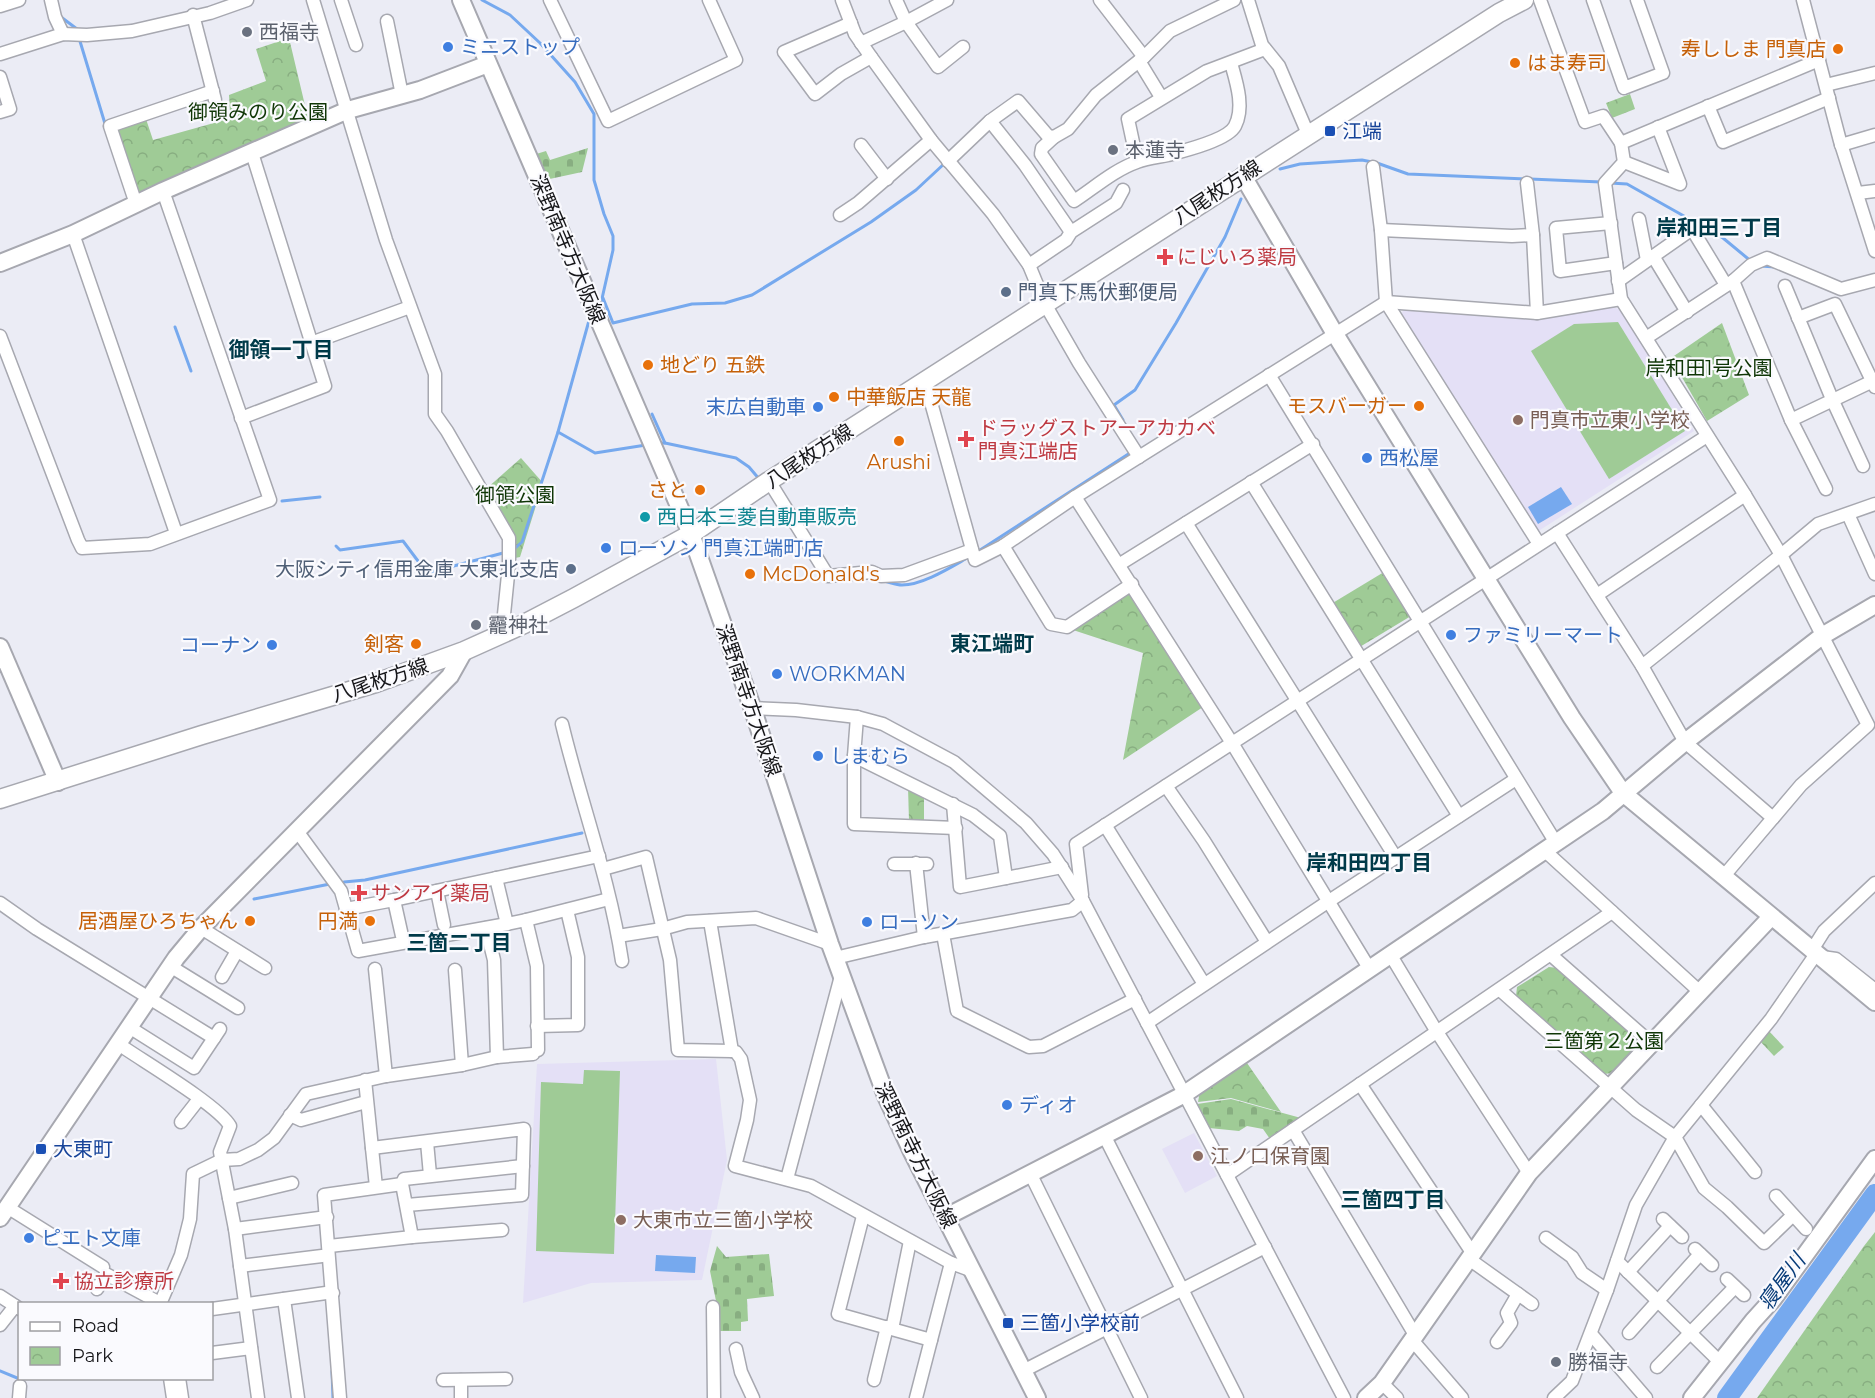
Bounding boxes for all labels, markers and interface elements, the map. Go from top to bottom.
place label: 西福寺 [259,20,319,44]
marker: 西福寺 [240,25,254,39]
place label: ミニストップ [460,35,580,59]
place label: 寿ししま 門真店 [1681,37,1826,61]
marker: ミニストップ [441,40,455,54]
marker: 寿ししま 門真店 [1831,42,1845,56]
place label: はま寿司 [1527,51,1607,75]
marker: はま寿司 [1508,56,1522,70]
park label: 御領みのり公園 [188,100,328,124]
place label: 江端 [1342,119,1382,143]
marker: 江端 [1323,124,1337,138]
place label: 本蓮寺 [1125,138,1185,162]
marker: 本蓮寺 [1106,143,1120,157]
street label: 八尾枚方線 [1169,155,1265,229]
street label: 深野南寺方大阪線 [526,171,610,327]
district label: 岸和田三丁目 [1656,215,1782,240]
place label: にじいろ薬局 [1177,245,1297,269]
marker: にじいろ薬局 [1158,250,1172,264]
place label: 門真下馬伏郵便局 [1018,280,1178,304]
marker: 門真下馬伏郵便局 [999,285,1013,299]
district label: 御領一丁目 [229,337,334,362]
place label: 地どり 五鉄 [660,353,765,377]
park label: 岸和田1号公園 [1645,356,1773,380]
marker: 地どり 五鉄 [641,358,655,372]
place label: 中華飯店 天龍 [846,385,971,409]
marker: 中華飯店 天龍 [827,390,841,404]
place label: モスバーガー [1287,394,1407,418]
place label: 末広自動車 [706,395,806,419]
marker: モスバーガー [1412,399,1426,413]
marker: 末広自動車 [811,400,825,414]
place label: 門真市立東小学校 [1530,408,1690,432]
marker: 門真市立東小学校 [1511,413,1525,427]
place label: ドラッグストアーアカカベ 門真江端店 [978,416,1216,463]
street label: 八尾枚方線 [761,419,857,493]
marker: ドラッグストアーアカカベ 門真江端店 [959,432,973,446]
marker: Arushi [892,434,906,448]
place label: 西松屋 [1379,446,1439,470]
place label: Arushi [867,450,931,474]
marker: 西松屋 [1360,451,1374,465]
place label: さと [648,478,688,502]
park label: 御領公園 [475,483,555,507]
marker: さと [693,483,707,497]
place label: 西日本三菱自動車販売 [657,505,857,529]
marker: 西日本三菱自動車販売 [638,510,652,524]
place label: ローソン 門真江端町店 [618,536,823,560]
marker: ローソン 門真江端町店 [599,541,613,555]
place label: 大阪シティ信用金庫 大東北支店 [275,557,559,581]
marker: 大阪シティ信用金庫 大東北支店 [564,562,578,576]
place label: McDonald's [762,562,880,586]
marker: McDonald's [743,567,757,581]
place label: 龗神社 [488,613,548,637]
marker: 龗神社 [469,618,483,632]
street label: 深野南寺方大阪線 [712,620,786,780]
place label: ファミリーマート [1463,623,1623,647]
marker: ファミリーマート [1444,628,1458,642]
district label: 東江端町 [950,631,1034,656]
place label: 剣客 [364,632,404,656]
place label: コーナン [180,633,260,657]
marker: 剣客 [409,637,423,651]
marker: コーナン [265,638,279,652]
street label: 八尾枚方線 [329,653,431,707]
place label: WORKMAN [789,662,906,686]
marker: WORKMAN [770,667,784,681]
place label: しまむら [830,744,910,768]
marker: しまむら [811,749,825,763]
district label: 岸和田四丁目 [1306,850,1432,875]
place label: サンアイ薬局 [371,881,490,905]
marker: サンアイ薬局 [352,886,366,900]
place label: 居酒屋ひろちゃん [78,909,238,933]
place label: 円満 [318,909,358,933]
place label: ローソン [879,910,959,934]
marker: 居酒屋ひろちゃん [243,914,257,928]
marker: 円満 [363,914,377,928]
marker: ローソン [860,915,874,929]
district label: 三箇二丁目 [407,930,512,955]
park label: 三箇第２公園 [1544,1029,1664,1053]
street label: 深野南寺方大阪線 [870,1078,962,1232]
place label: ディオ [1019,1093,1078,1117]
marker: ディオ [1000,1098,1014,1112]
place label: 大東町 [53,1137,113,1161]
marker: 大東町 [34,1142,48,1156]
place label: 江ノ口保育園 [1210,1144,1330,1168]
marker: 江ノ口保育園 [1191,1149,1205,1163]
district label: 三箇四丁目 [1341,1187,1446,1212]
place label: 大東市立三箇小学校 [633,1208,813,1232]
marker: 大東市立三箇小学校 [614,1213,628,1227]
place label: ピエト文庫 [41,1226,141,1250]
marker: ピエト文庫 [22,1231,36,1245]
water label: 寝屋川 [1753,1247,1811,1315]
place label: 協立診療所 [74,1269,174,1293]
marker: 協立診療所 [52,1272,70,1290]
legend [18,1302,213,1380]
place label: 三箇小学校前 [1020,1311,1140,1335]
text: Road [72,1315,119,1337]
marker: 三箇小学校前 [1001,1316,1015,1330]
text: Park [72,1345,113,1367]
place label: 勝福寺 [1568,1350,1628,1374]
marker: 勝福寺 [1549,1355,1563,1369]

